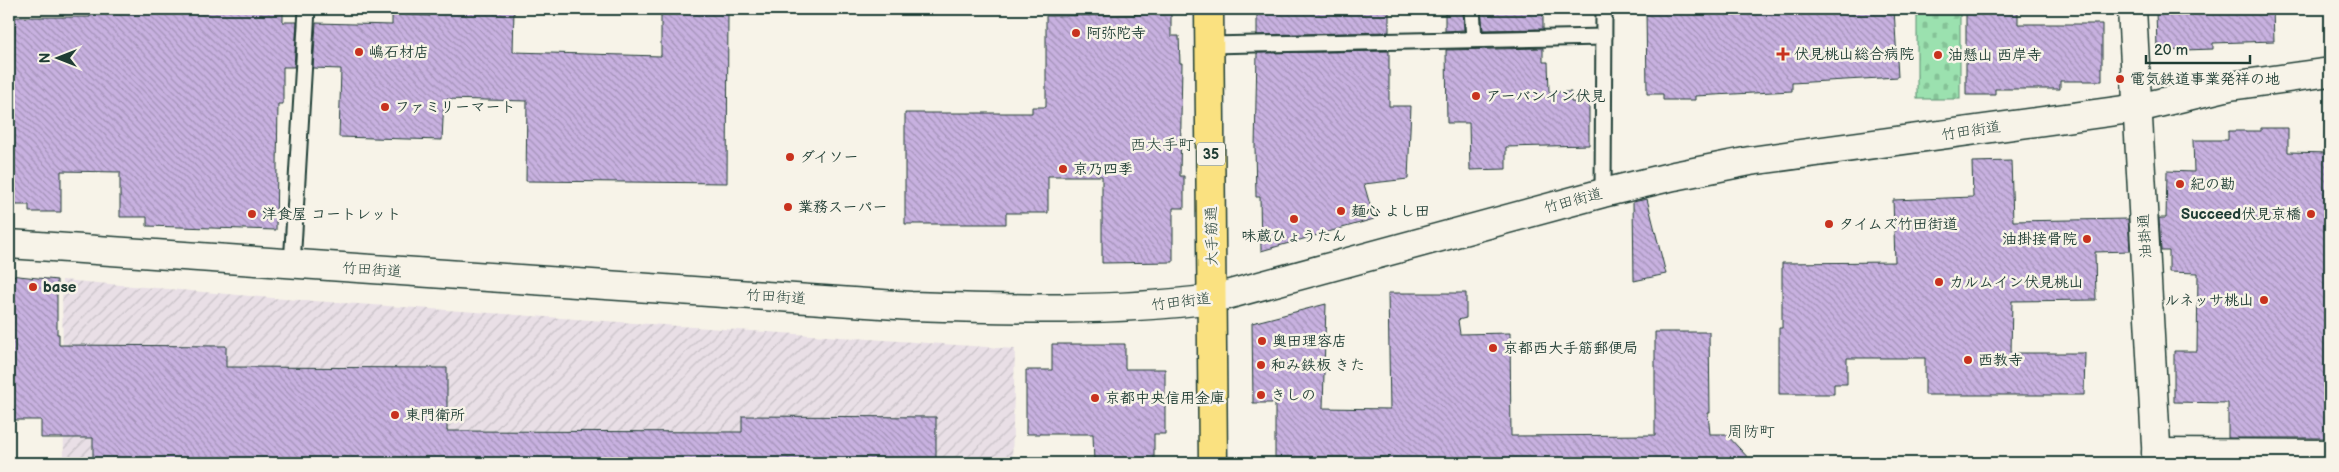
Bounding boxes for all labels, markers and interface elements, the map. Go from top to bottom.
place label: 阿弥陀寺 [1086,24,1146,43]
marker: 阿弥陀寺 [1070,27,1082,39]
north arrow [32,32,82,82]
scale bar [2146,32,2250,64]
text: 20 m [2154,41,2188,60]
place label: 嶋石材店 [369,43,429,62]
place label: 伏見桃山総合病院 [1794,45,1914,64]
marker: 嶋石材店 [353,46,365,58]
place label: 油懸山 西岸寺 [1948,46,2042,65]
marker: 伏見桃山総合病院 [1776,47,1790,61]
marker: 油懸山 西岸寺 [1932,49,1944,61]
text: N [37,53,54,63]
place label: 電気鉄道事業発祥の地 [2130,70,2280,89]
marker: 電気鉄道事業発祥の地 [2114,73,2126,85]
place label: アーバンイン伏見 [1486,87,1605,106]
marker: アーバンイン伏見 [1470,90,1482,102]
place label: ファミリーマート [395,98,516,117]
marker: ファミリーマート [379,101,391,113]
street label: 竹田街道 [1940,117,2002,145]
district label: 西大手町 [1130,136,1194,155]
road number: 35 [1197,142,1225,166]
place label: ダイソー [800,148,859,167]
marker: ダイソー [784,151,796,163]
place label: 京乃四季 [1073,160,1133,179]
marker: 京乃四季 [1057,163,1069,175]
place label: 紀の勘 [2190,175,2235,194]
marker: 紀の勘 [2174,178,2186,190]
street label: 竹田街道 [1542,184,1604,218]
place label: 業務スーパー [798,198,887,217]
marker: 業務スーパー [782,201,794,213]
place label: 麺心 よし田 [1351,202,1430,221]
place label: 洋食屋 コートレット [262,205,401,224]
marker: 麺心 よし田 [1335,205,1347,217]
place label: Succeed伏見京橋 [2181,205,2301,224]
street label: 大手筋通 [1202,206,1222,266]
marker: 洋食屋 コートレット [246,208,258,220]
marker: Succeed伏見京橋 [2305,208,2317,220]
marker: 味蔵ひょうたん [1288,213,1300,225]
street label: 油掛通 [2134,213,2156,259]
place label: タイムズ竹田街道 [1839,215,1958,234]
marker: タイムズ竹田街道 [1823,218,1835,230]
place label: 味蔵ひょうたん [1241,227,1347,246]
place label: 油掛接骨院 [2002,230,2077,249]
marker: 油掛接骨院 [2081,233,2093,245]
street label: 竹田街道 [341,258,403,282]
place label: カルムイン伏見桃山 [1949,273,2084,292]
marker: カルムイン伏見桃山 [1933,276,1945,288]
place label: base [43,278,77,297]
marker: base [27,281,39,293]
street label: 竹田街道 [745,285,807,309]
street label: 竹田街道 [1150,289,1212,315]
place label: ルネッサ桃山 [2165,291,2254,310]
marker: ルネッサ桃山 [2258,294,2270,306]
place label: 奥田理容店 [1272,332,1347,351]
marker: 奥田理容店 [1256,335,1268,347]
place label: 京都西大手筋郵便局 [1503,339,1638,358]
marker: 京都西大手筋郵便局 [1487,342,1499,354]
place label: 西教寺 [1978,351,2023,370]
marker: 西教寺 [1962,354,1974,366]
place label: 和み鉄板 きた [1271,356,1365,375]
marker: 和み鉄板 きた [1255,359,1267,371]
place label: きしの [1271,386,1316,405]
place label: 京都中央信用金庫 [1105,389,1225,408]
marker: きしの [1255,389,1267,401]
marker: 京都中央信用金庫 [1089,392,1101,404]
place label: 東門衛所 [405,406,465,425]
marker: 東門衛所 [389,409,401,421]
district label: 周防町 [1727,423,1775,442]

